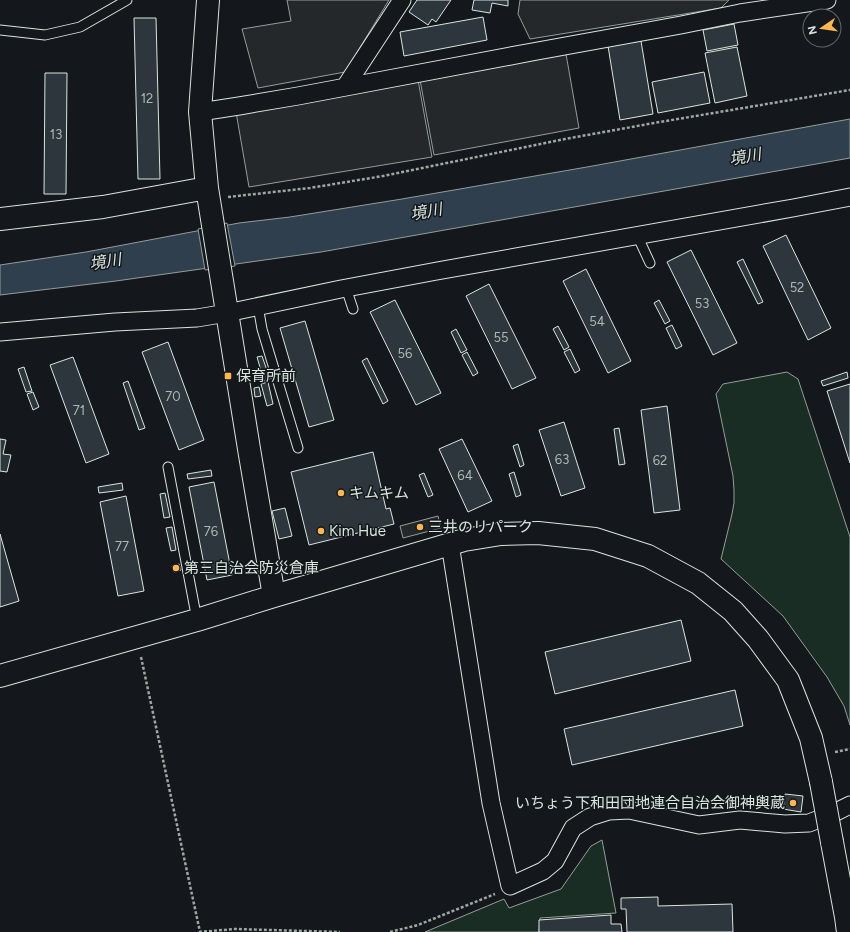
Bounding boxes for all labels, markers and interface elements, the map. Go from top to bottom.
north arrow [802,8,842,48]
text: N [805,25,820,36]
house number: 12 [141,91,153,106]
house number: 13 [50,127,62,142]
water label: 境川 [728,144,764,169]
water label: 境川 [409,199,445,224]
water label: 境川 [88,249,124,273]
house number: 52 [790,280,804,295]
house number: 53 [695,296,709,311]
house number: 54 [589,314,605,329]
house number: 55 [494,330,508,345]
house number: 56 [398,346,412,361]
place label: 保育所前 [236,367,296,385]
marker: 保育所前 [223,371,233,381]
house number: 70 [165,389,181,404]
house number: 71 [73,403,85,418]
house number: 63 [555,452,569,467]
house number: 62 [653,453,667,468]
house number: 64 [457,468,473,483]
place label: キムキム [349,484,409,502]
marker: キムキム [336,488,346,498]
place label: 三井のリパーク [428,518,533,536]
place label: Kim Hue [329,522,386,540]
marker: 三井のリパーク [415,522,425,532]
house number: 76 [204,524,218,539]
marker: Kim Hue [316,526,326,536]
house number: 77 [115,539,129,554]
place label: 第三自治会防災倉庫 [184,559,319,577]
marker: 第三自治会防災倉庫 [171,563,181,573]
place label: いちょう下和田団地連合自治会御神輿蔵 [515,794,785,812]
marker: いちょう下和田団地連合自治会御神輿蔵 [788,798,798,808]

